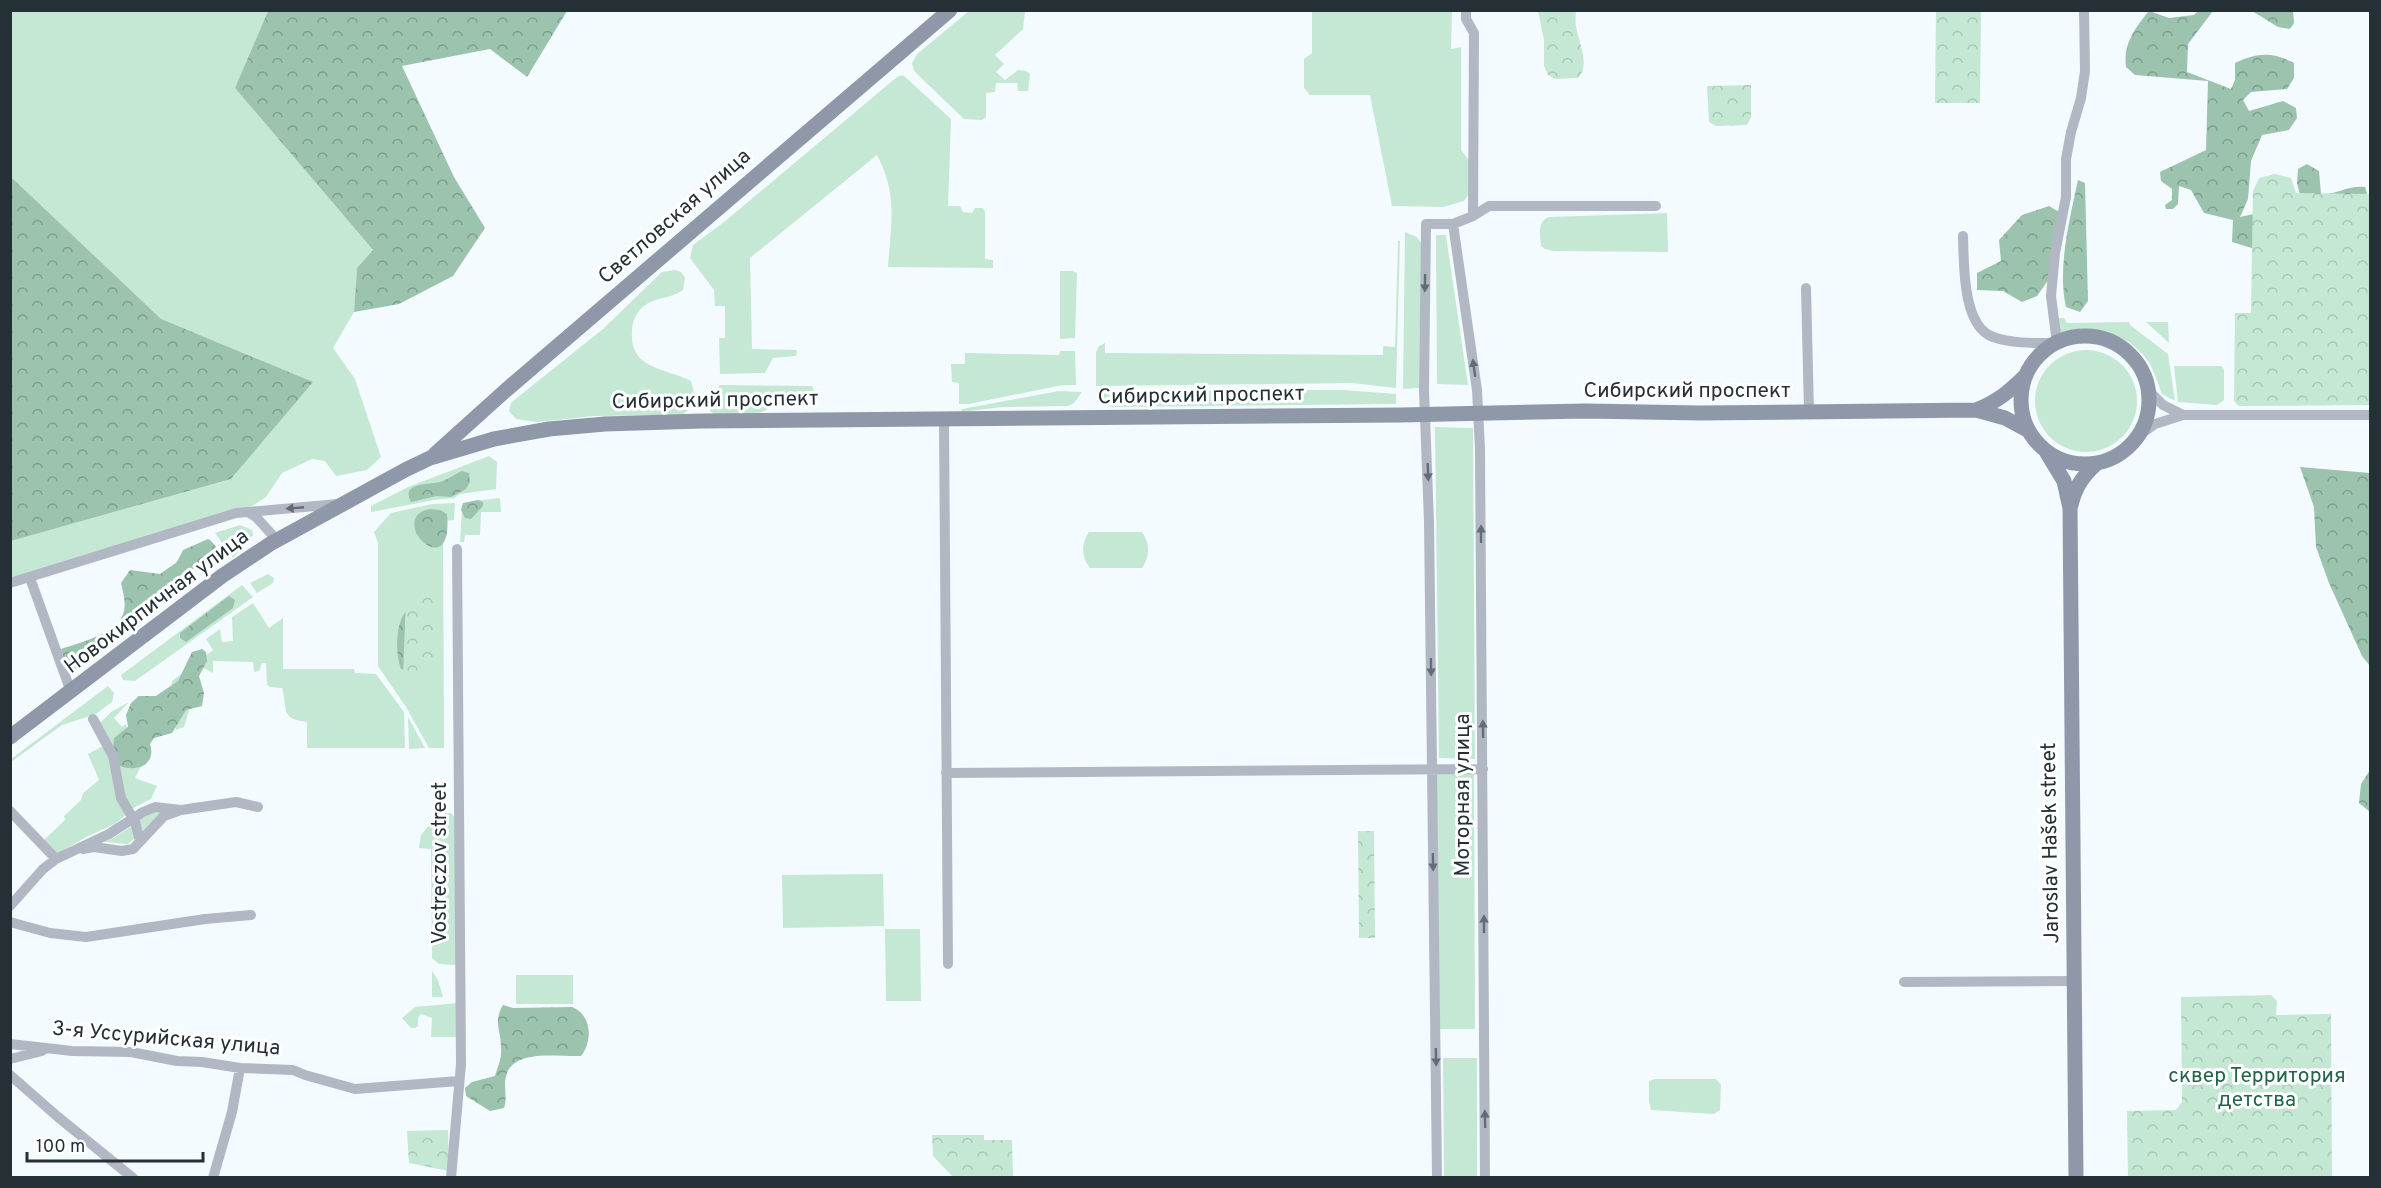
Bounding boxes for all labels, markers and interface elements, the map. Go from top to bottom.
street label: Светловская улица [593,143,757,291]
one-way arrow [1420,273,1430,292]
one-way arrow [1469,358,1478,377]
street label: Сибирский проспект [1584,378,1790,405]
street label: Сибирский проспект [1097,381,1305,411]
street label: Сибирский проспект [611,386,819,416]
one-way arrow [1423,463,1433,482]
one-way arrow [285,503,304,513]
street label: Новокирпичная улица [59,524,255,680]
one-way arrow [1476,525,1486,544]
one-way arrow [1426,658,1436,677]
street label: Моторная улица [1450,714,1477,876]
one-way arrow [1478,720,1487,739]
street label: Jaroslav Hašek street [2036,742,2066,944]
street label: Vostreczov street [427,782,454,944]
one-way arrow [1428,853,1438,872]
one-way arrow [1479,915,1489,934]
street label: 3-я Уссурийская улица [51,1016,281,1062]
one-way arrow [1431,1048,1440,1067]
park label: сквер Территория детства [2168,1063,2346,1114]
one-way arrow [1480,1110,1490,1129]
scale bar [27,1125,202,1163]
text: 100 m [36,1136,85,1159]

